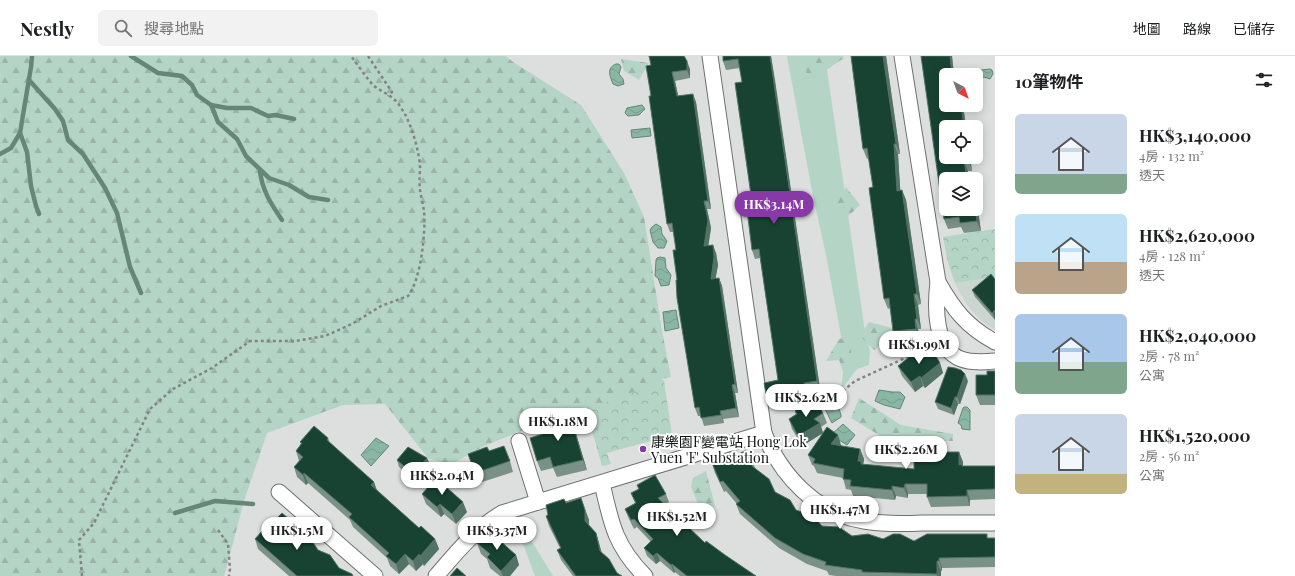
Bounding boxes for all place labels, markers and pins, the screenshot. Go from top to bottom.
pin: HK$3.14M [733,191,815,225]
pin: HK$1.99M [878,331,960,365]
pin: HK$2.62M [765,384,847,418]
pin: HK$1.18M [517,408,599,442]
place label: 康樂園F變電站 Hong Lok Yuen 'F' Substation [650,432,807,467]
pin: HK$2.26M [865,436,947,470]
marker: 康樂園F變電站 Hong Lok Yuen 'F' Substation [638,444,648,454]
pin: HK$2.04M [401,462,483,496]
pin: HK$1.47M [799,496,881,530]
pin: HK$1.52M [636,503,718,537]
pin: HK$1.5M [260,517,334,551]
pin: HK$3.37M [456,517,538,551]

